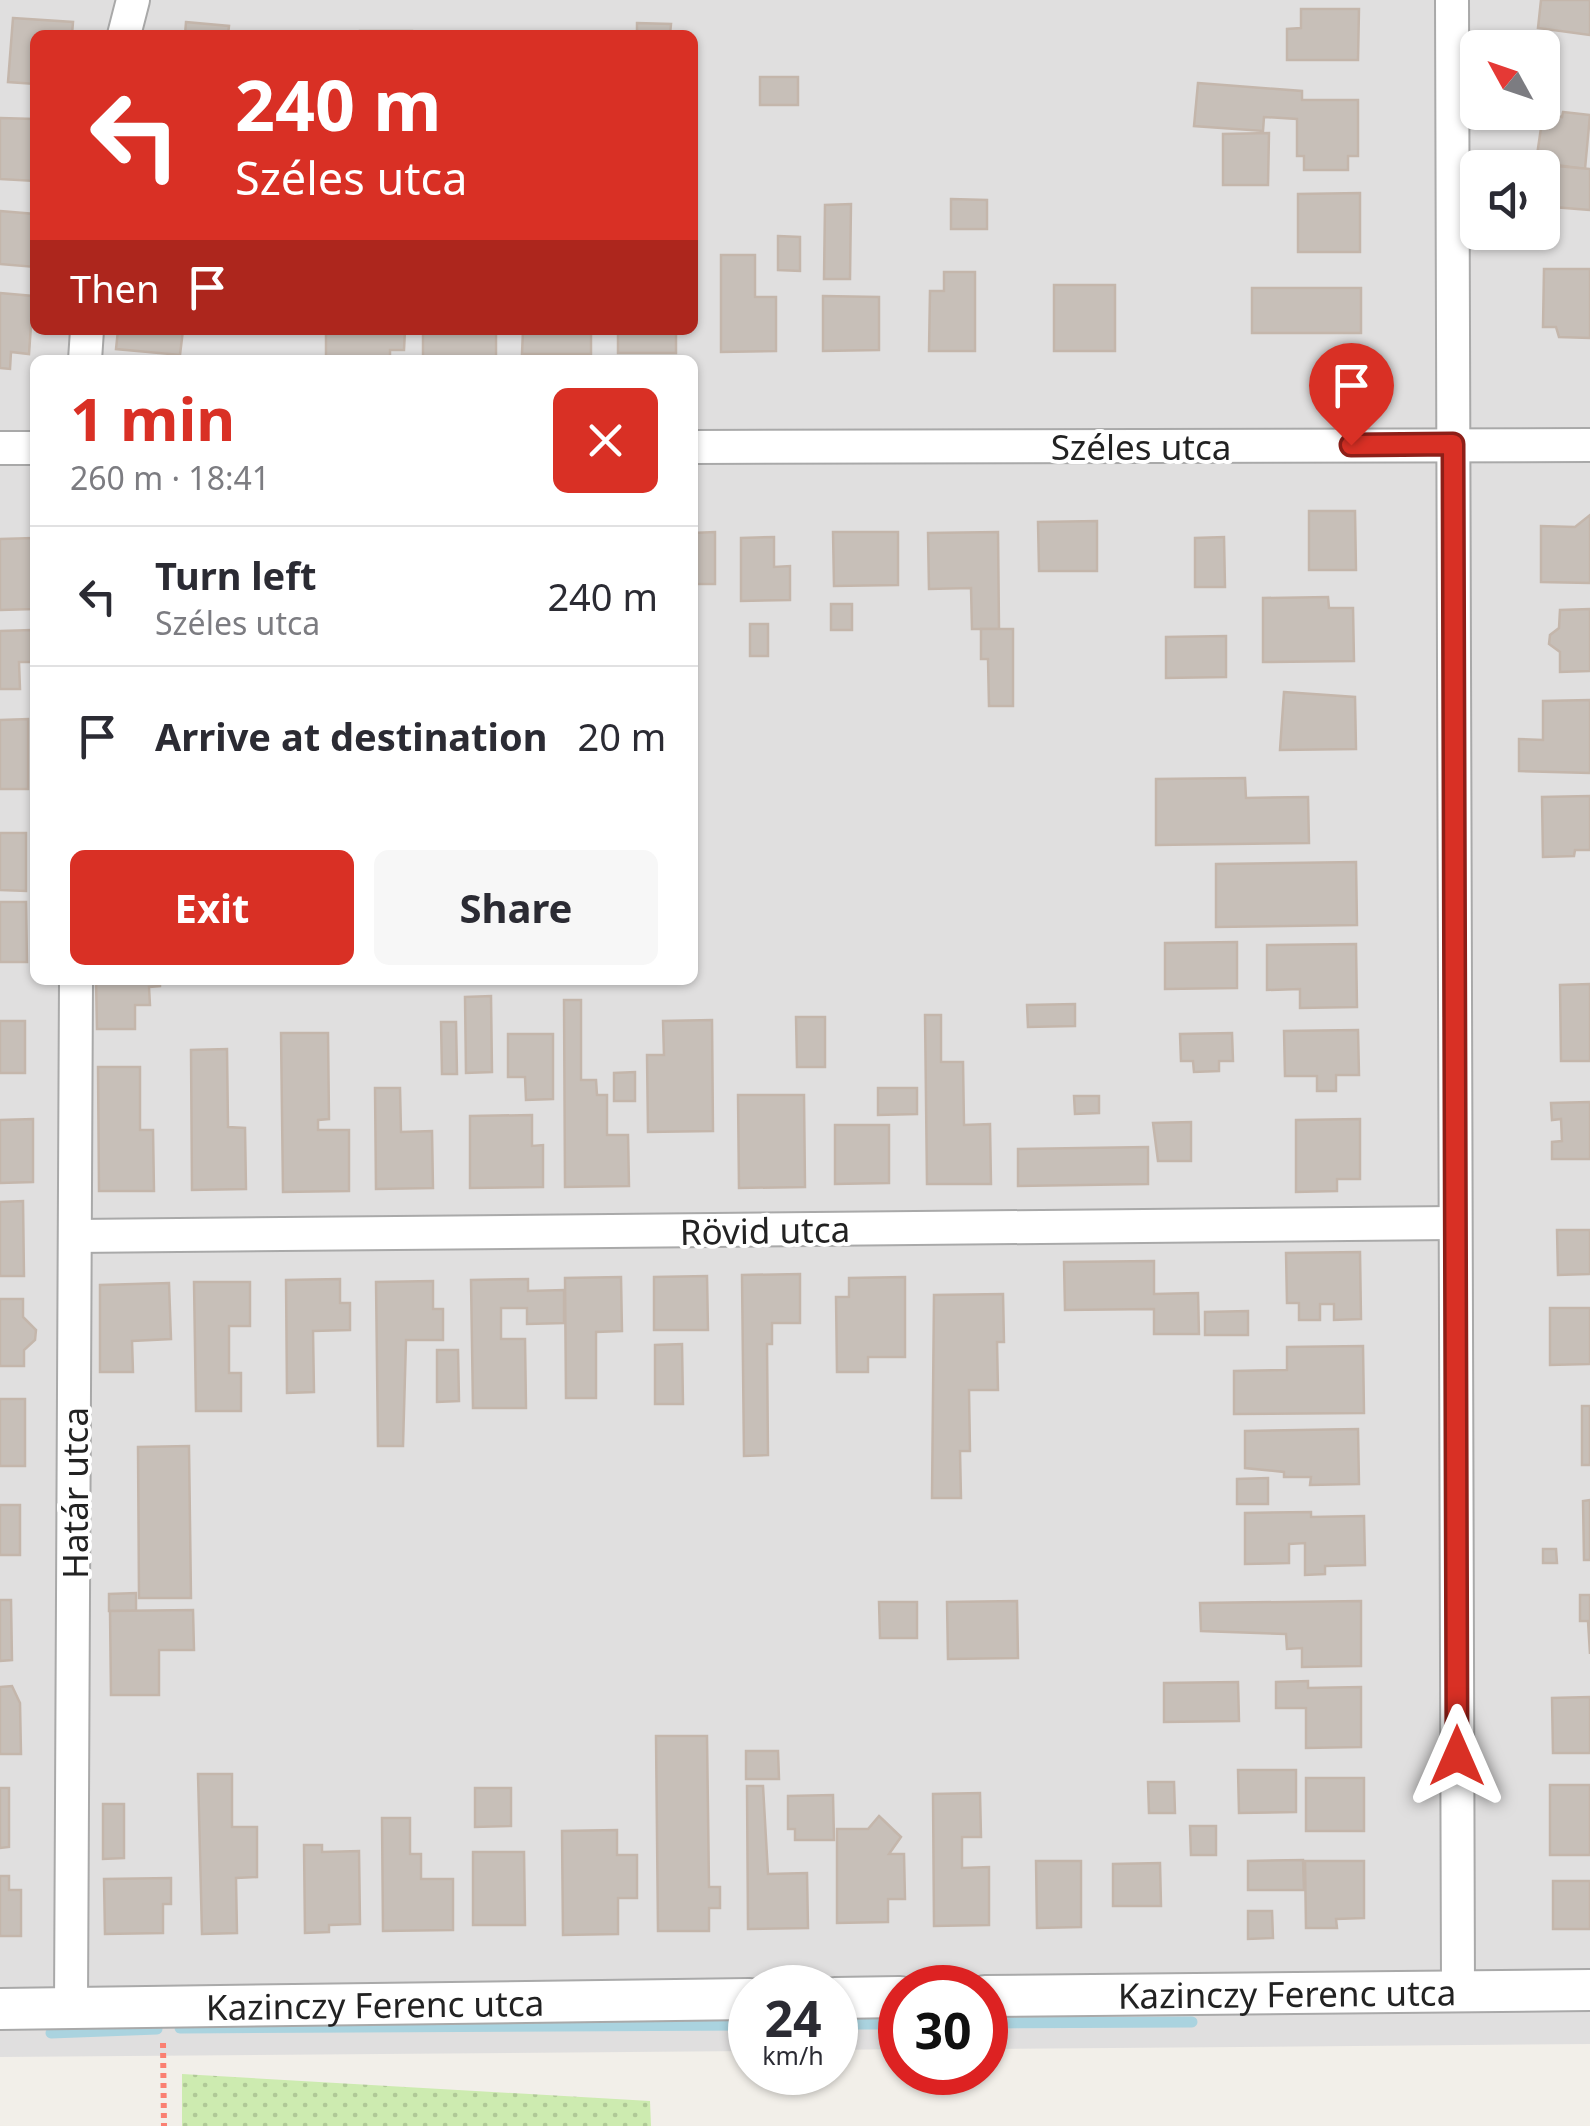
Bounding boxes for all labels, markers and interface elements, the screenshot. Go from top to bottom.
north arrow [1460,30,1560,130]
map controls [1460,30,1560,250]
text: 240 m [235,56,442,152]
icon: left [70,70,200,200]
text: Széles utca [235,147,467,208]
button: sound [1460,150,1560,250]
icon: arrive [180,260,235,315]
text: Then [70,262,160,314]
pin [1309,343,1394,446]
icon: arrive [1324,358,1379,413]
text: 1 min [70,377,235,459]
button: close [553,388,658,493]
street label: Széles utca [1051,423,1231,470]
text: 260 m · 18:41 [70,456,270,499]
text: Turn left [155,549,317,601]
icon: left [70,569,125,624]
text: 240 m [547,570,658,622]
text: Széles utca [155,601,320,644]
icon: arrive [70,709,125,764]
text: Arrive at destination [155,710,547,762]
text: 20 m [577,710,666,762]
button: Exit [70,850,354,965]
button: Share [374,850,658,965]
street label: Rövid utca [679,1205,851,1255]
street label: Határ utca [51,1407,98,1579]
position arrow [1405,1704,1509,1808]
speed limit sign: 30 [878,1965,1008,2095]
street label: Kazinczy Ferenc utca [1118,1968,1456,2018]
street label: Kazinczy Ferenc utca [205,1978,544,2030]
text: 24 [764,1984,822,2052]
text: km/h [762,2038,824,2072]

